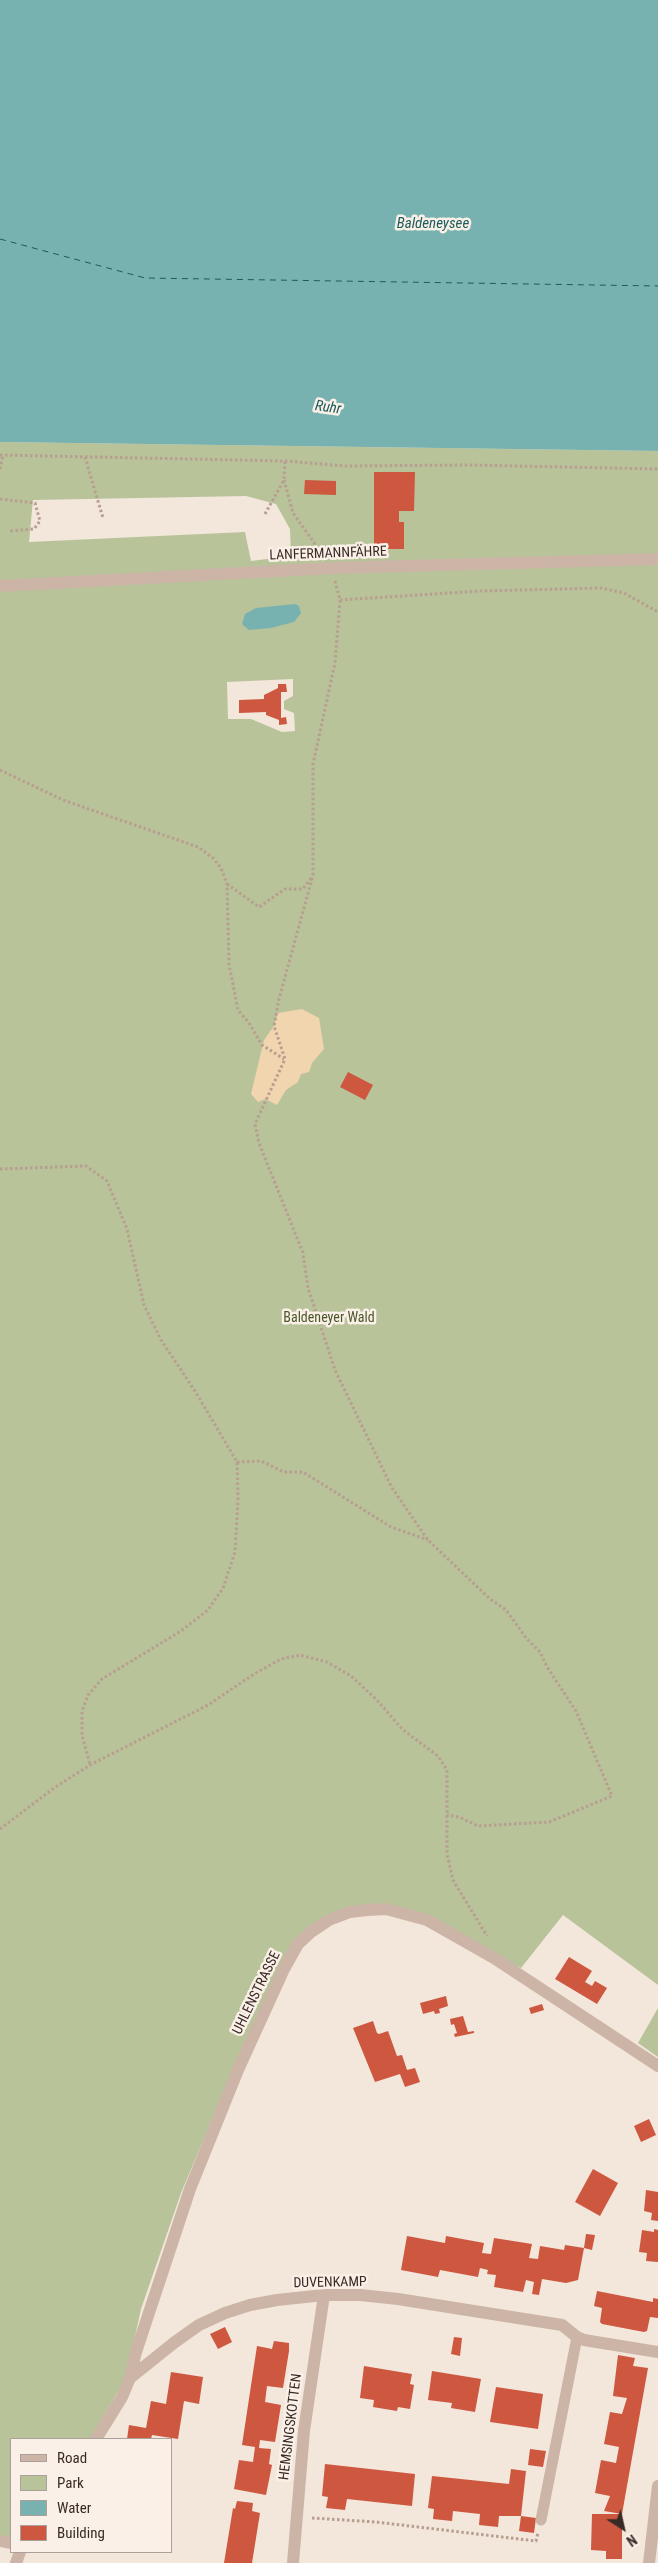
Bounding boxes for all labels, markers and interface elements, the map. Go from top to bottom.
water label: Baldeneysee [397,215,469,233]
water label: Ruhr [314,397,342,419]
street label: LANFERMANNFÄHRE [269,544,387,564]
park label: Baldeneyer Wald [283,1310,375,1326]
street label: UHLENSTRASSE [230,1949,284,2037]
street label: DUVENKAMP [293,2274,367,2292]
street label: HEMSINGSKOTTEN [276,2373,306,2481]
legend [10,2438,172,2553]
text: Road [57,2449,87,2467]
text: Park [57,2474,84,2492]
text: Water [57,2499,91,2517]
north arrow [598,2503,648,2553]
text: Building [57,2524,105,2542]
text: N [624,2531,640,2549]

